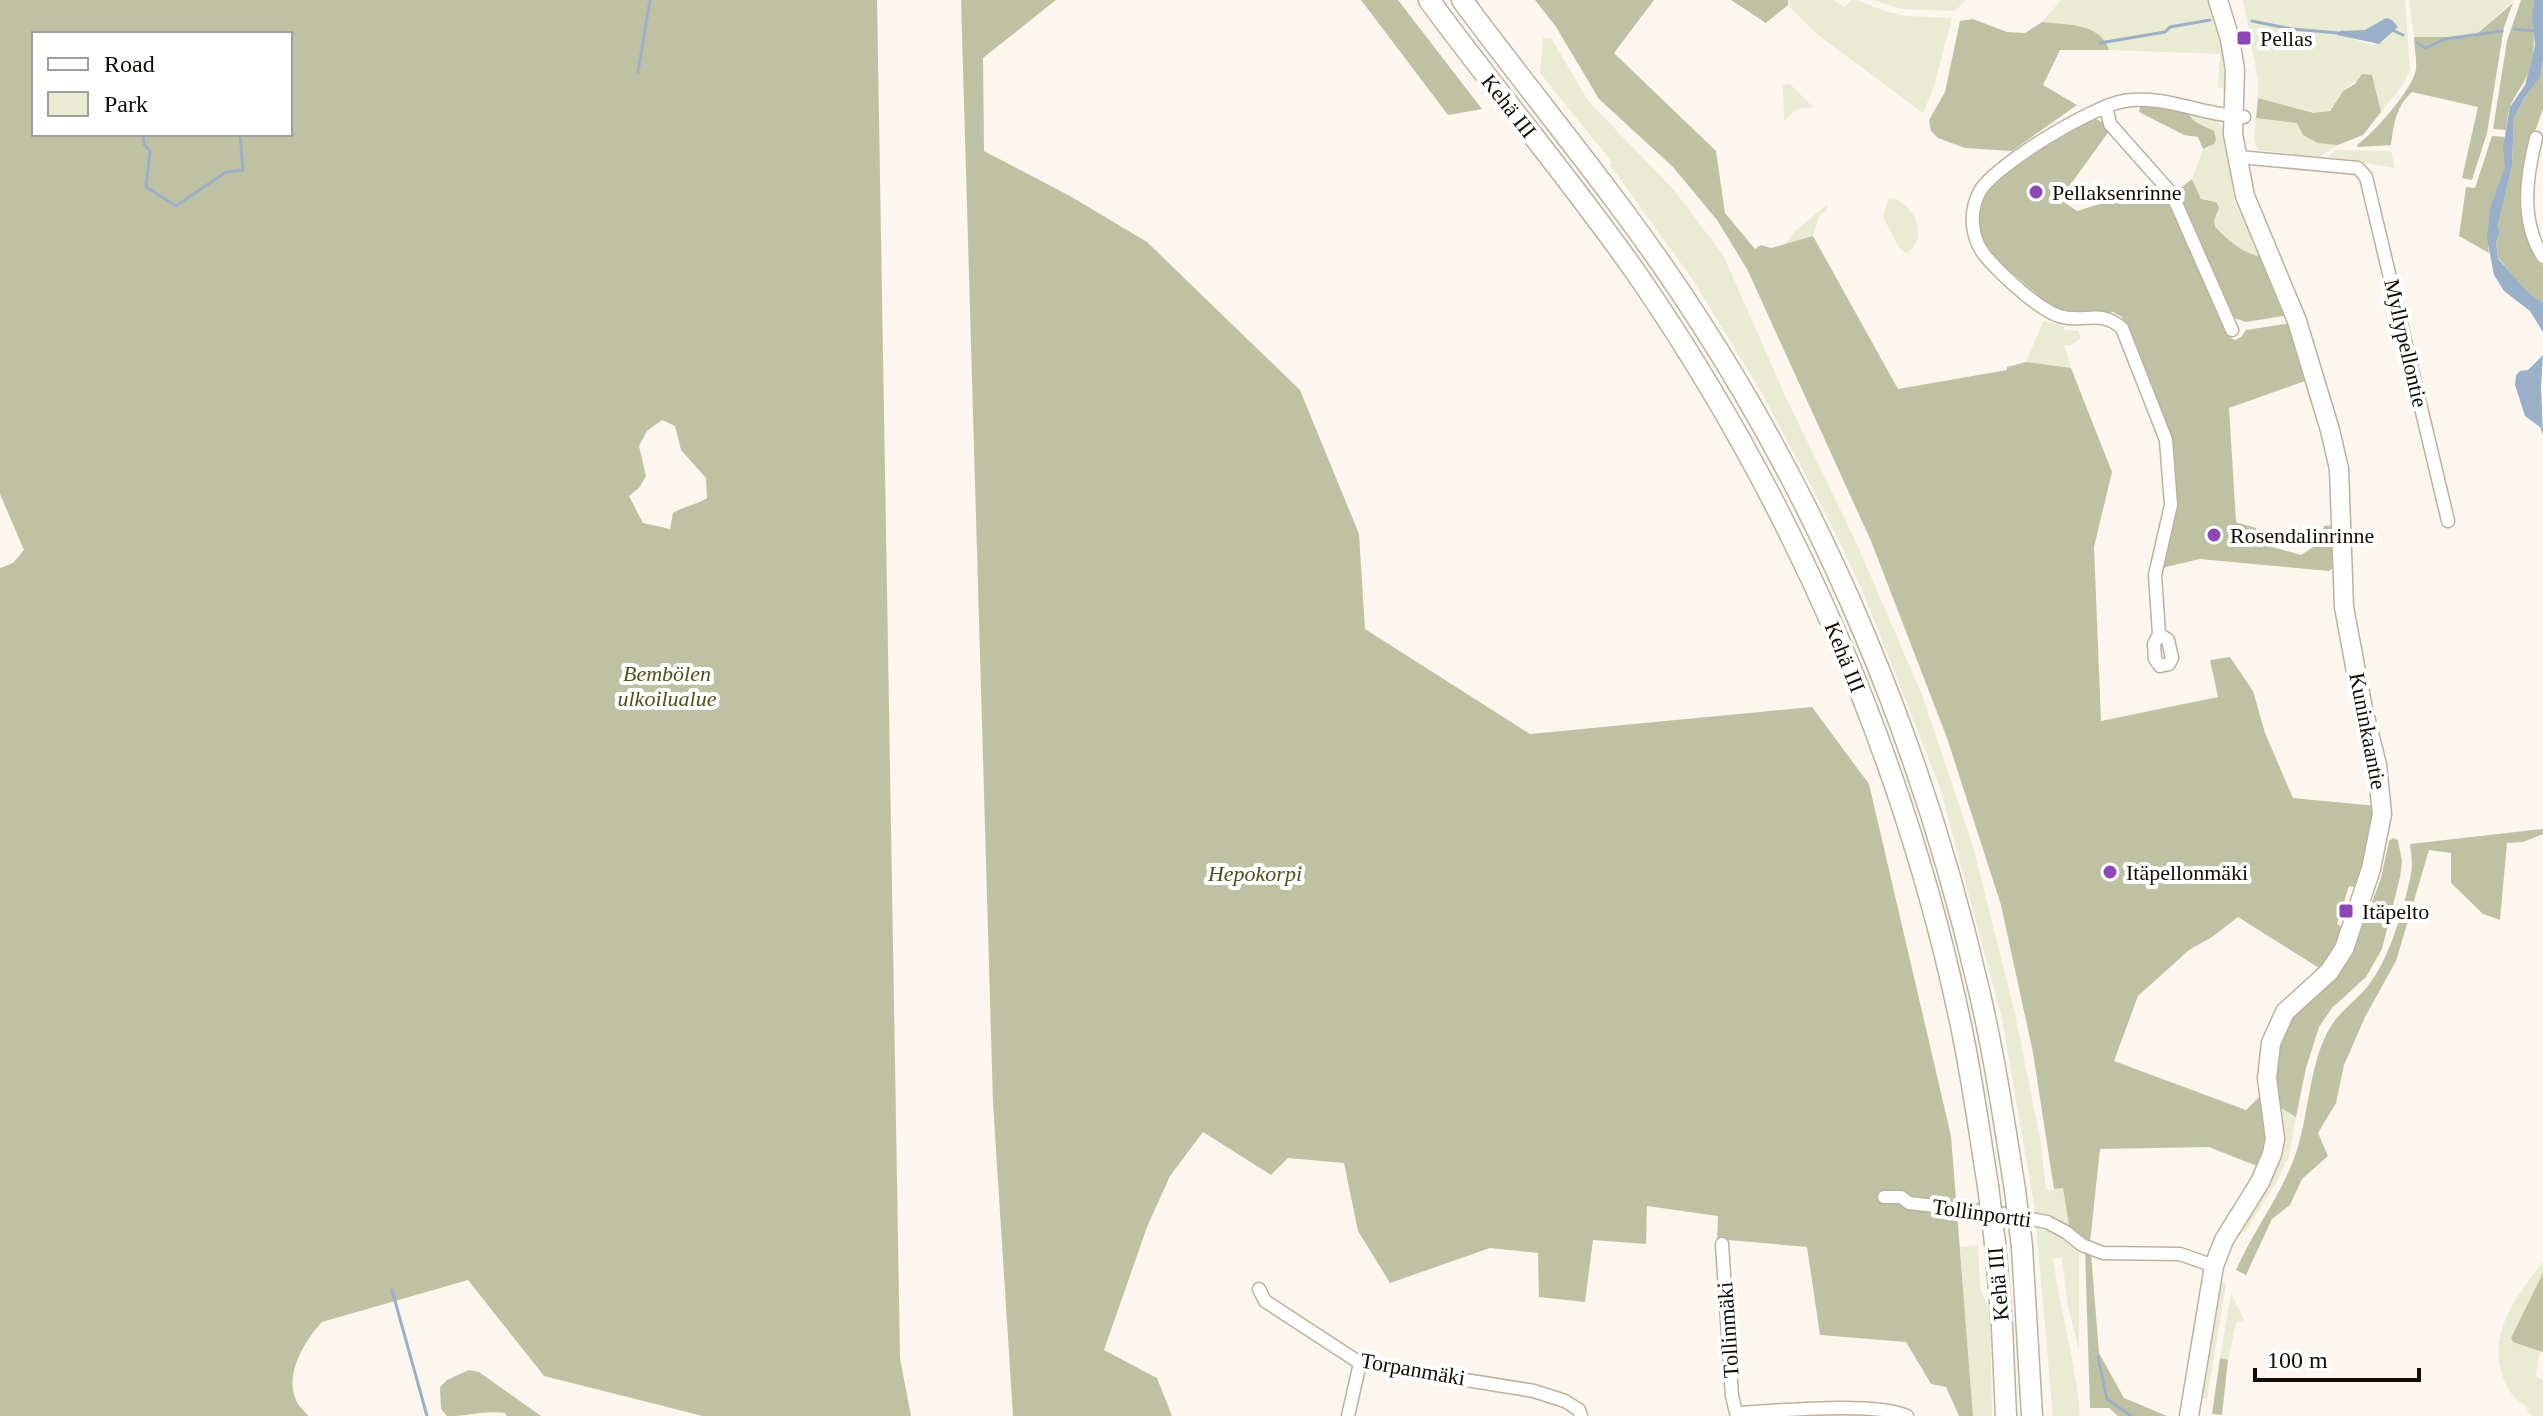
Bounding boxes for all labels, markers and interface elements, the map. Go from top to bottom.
place label: Pellas [2260,26,2313,51]
marker: Pellas [2235,29,2253,47]
legend [32,32,292,136]
text: Road [104,51,155,77]
street label: Kehä III [1476,69,1542,143]
text: Park [104,91,148,117]
place label: Pellaksenrinne [2052,180,2182,205]
marker: Pellaksenrinne [2027,183,2045,201]
street label: Myllypellontie [2379,276,2433,410]
place label: Rosendalinrinne [2230,523,2374,548]
marker: Rosendalinrinne [2205,526,2223,544]
street label: Kehä III [1820,618,1870,696]
park label: Bembölen ulkoilualue [618,661,717,711]
street label: Kuninkaantie [2344,670,2392,792]
place label: Itäpellonmäki [2126,860,2248,885]
park label: Hepokorpi [1207,861,1302,886]
marker: Itäpellonmäki [2101,863,2119,881]
place label: Itäpelto [2362,899,2429,924]
marker: Itäpelto [2337,902,2355,920]
street label: Tollinportti [1931,1194,2033,1232]
street label: Kehä III [1982,1246,2014,1322]
street label: Tollinmäki [1712,1281,1744,1379]
scale bar [2255,1332,2419,1382]
street label: Torpanmäki [1359,1347,1467,1391]
text: 100 m [2267,1347,2328,1373]

